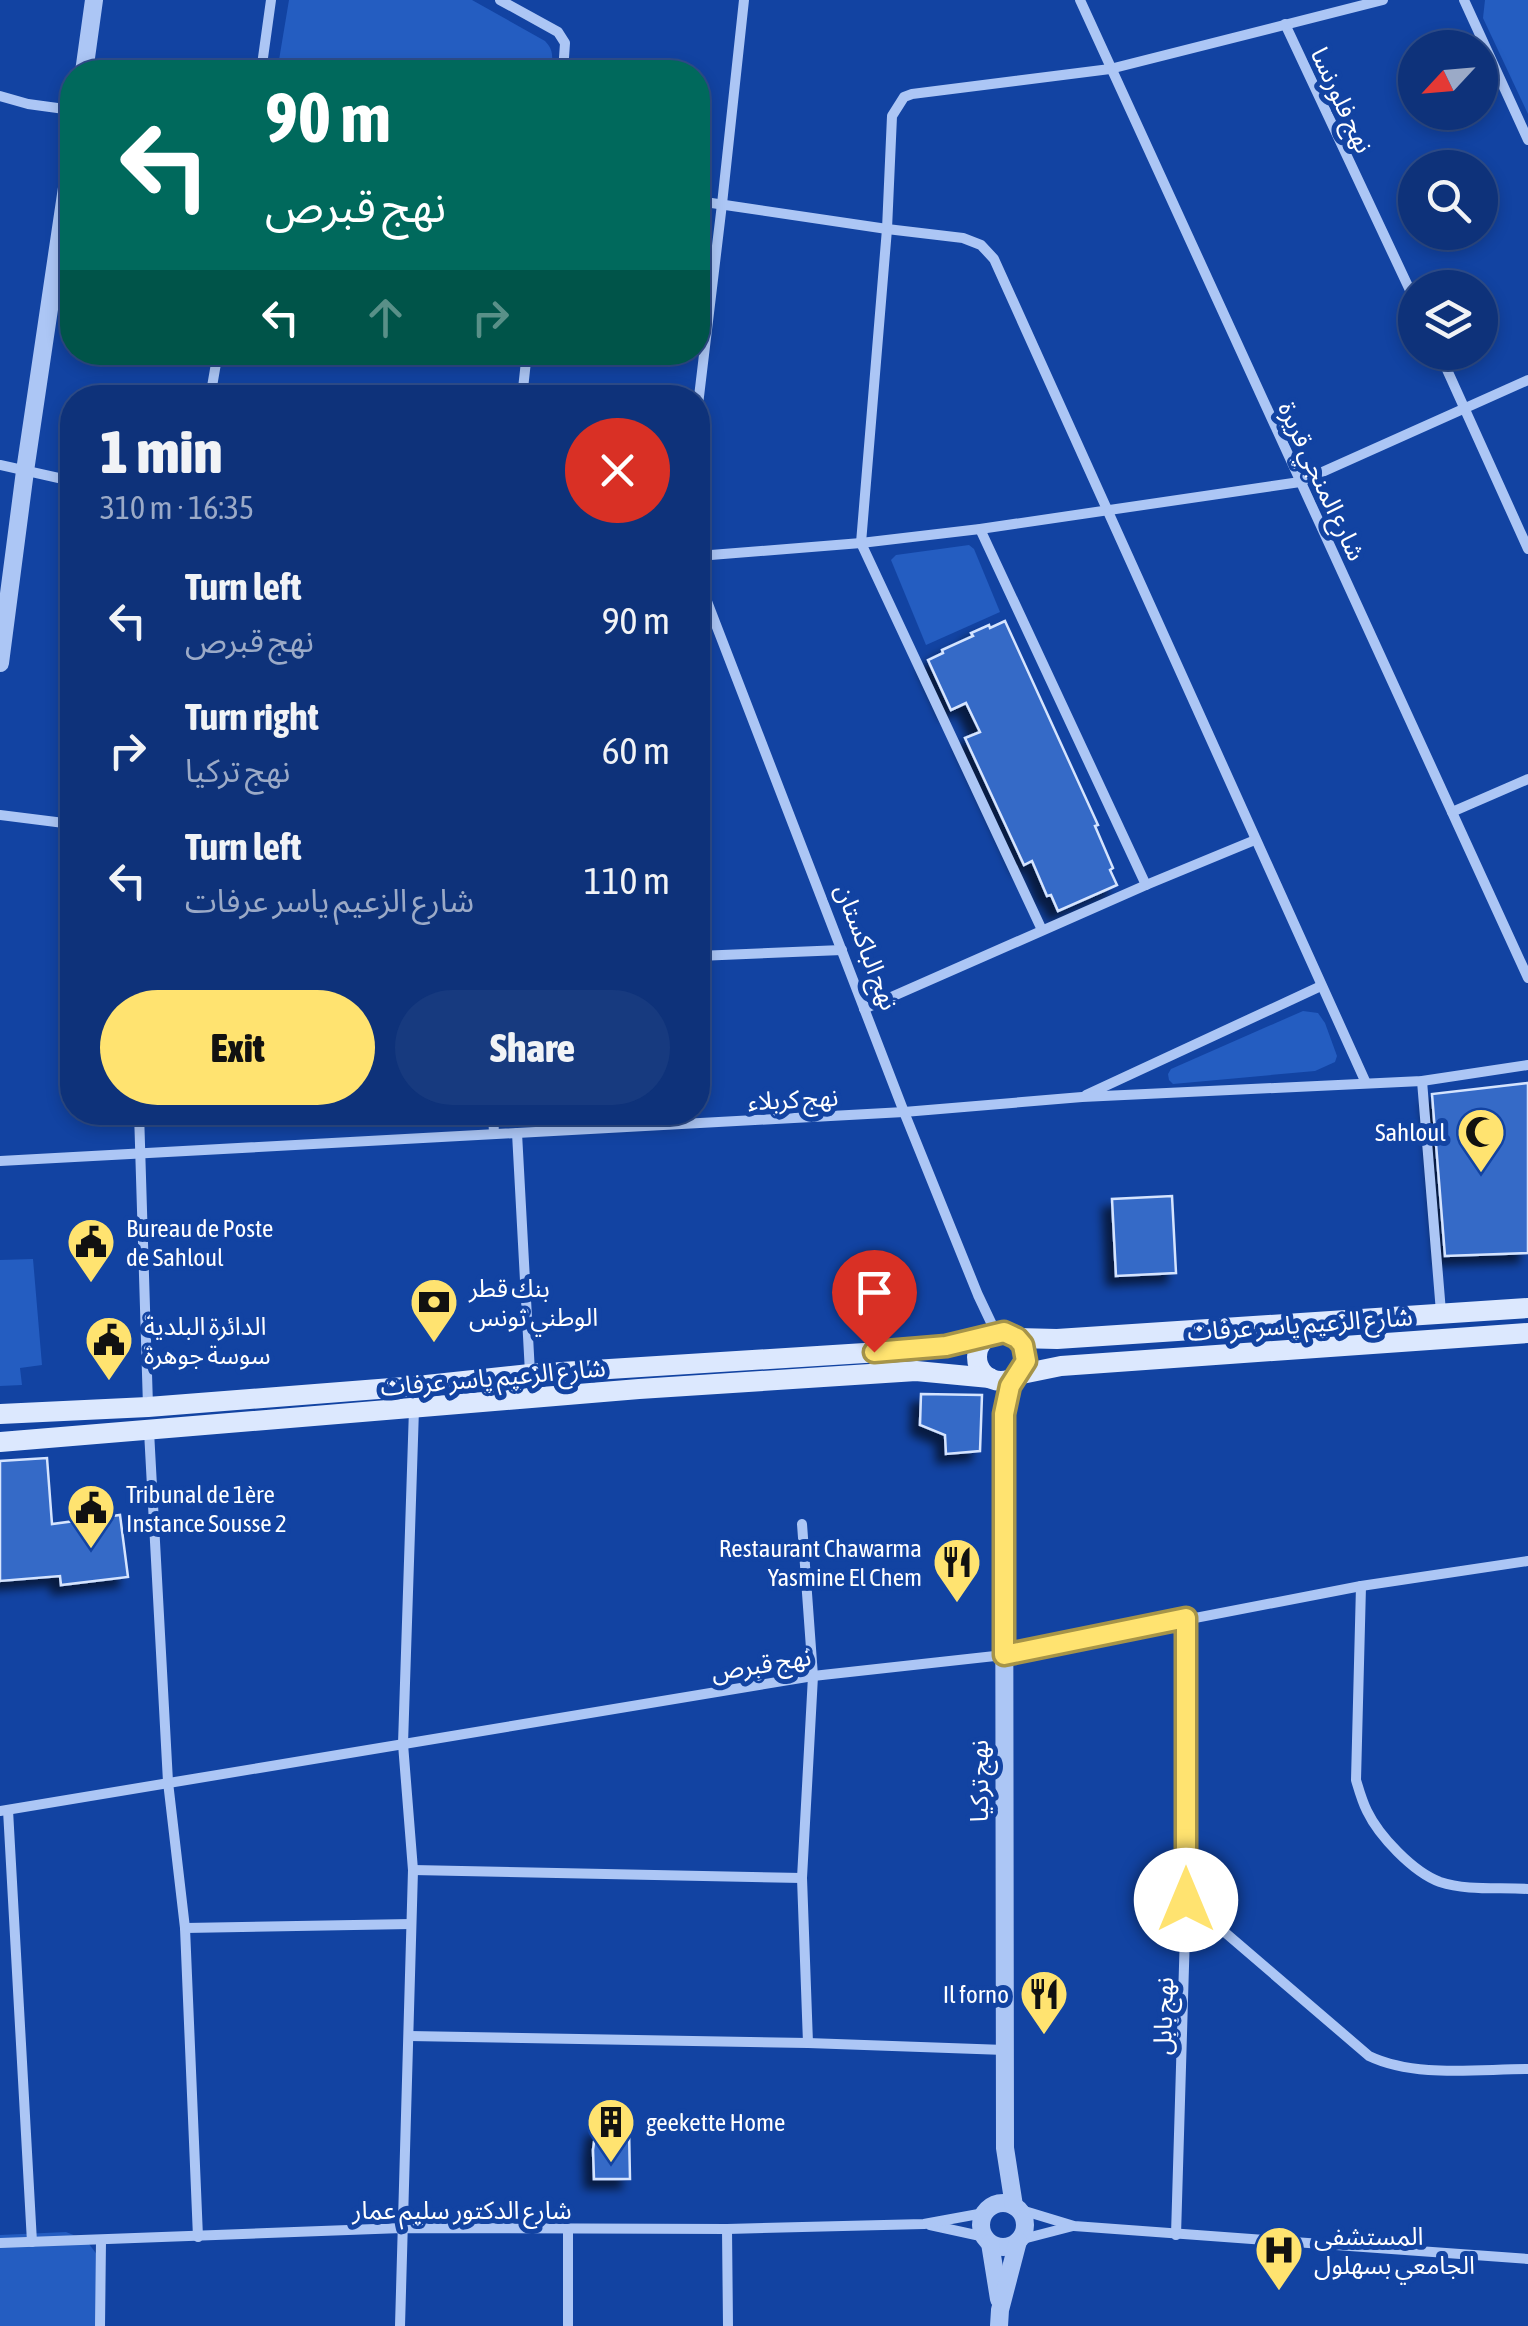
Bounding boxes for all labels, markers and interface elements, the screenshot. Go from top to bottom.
north arrow [1398,30,1498,130]
map controls [1398,30,1498,370]
street label: نهج فلورنسا [1301,43,1379,159]
text: 90 m [265,77,391,157]
icon: left [100,100,230,230]
button: search [1398,150,1498,250]
text: نهج قبرص [265,180,446,232]
button: layers [1398,270,1498,370]
icon: left [253,290,308,345]
icon: ahead [358,290,413,345]
icon: right [463,290,518,345]
street label: شارع المنجي قريرة [1268,397,1371,567]
text: 1 min [100,417,223,486]
button: close [565,418,670,523]
text: 310 m · 16:35 [100,489,254,526]
text: Turn left [185,565,301,608]
icon: left [100,593,155,648]
text: 90 m [602,599,670,642]
text: نهج قبرص [185,622,314,659]
text: Turn right [185,695,319,738]
icon: right [100,723,155,778]
text: 60 m [602,729,670,772]
text: نهج تركيا [185,752,290,789]
text: Turn left [185,825,301,868]
icon: left [100,853,155,908]
text: 110 m [584,859,670,902]
street label: نهج الباكستان [825,880,904,1016]
text: شارع الزعيم ياسر عرفات [185,882,474,919]
button: Exit [100,990,375,1105]
button: Share [395,990,670,1105]
street label: نهج كربلاء [747,1083,839,1120]
mosque icon: Sahloul [1455,1106,1507,1174]
place label: Sahloul [1375,1118,1446,1146]
place label: Bureau de Poste de Sahloul [126,1214,273,1271]
public building icon: Bureau de Poste de Sahloul [65,1216,117,1284]
pin [832,1250,917,1353]
icon: arrive [847,1265,902,1320]
place label: بنك قطر الوطني تونس [468,1274,598,1337]
bank icon: بنك قطر الوطني تونس [408,1276,460,1344]
street label: شارع الزعيم ياسر عرفات [1186,1302,1414,1352]
place label: الدائرة البلدية سوسة جوهرة [144,1312,270,1370]
public building icon: الدائرة البلدية سوسة جوهرة [83,1314,135,1382]
street label: شارع الزعيم ياسر عرفات [379,1353,607,1407]
place label: Tribunal de 1ère Instance Sousse 2 [126,1480,287,1537]
public building icon: Tribunal de 1ère Instance Sousse 2 [65,1482,117,1550]
place label: Restaurant Chawarma Yasmine El Chem [719,1534,922,1591]
restaurant icon: Restaurant Chawarma Yasmine El Chem [931,1536,983,1604]
street label: نهج قبرص [709,1642,814,1691]
street label: نهج تركيا [965,1740,998,1822]
position arrow [1134,1848,1238,1952]
restaurant icon: Il forno [1018,1968,1070,2036]
street label: نهج بابل [1148,1977,1183,2056]
place label: Il forno [943,1980,1009,2008]
building icon: geekette Home [585,2096,637,2164]
place label: geekette Home [646,2108,785,2136]
street label: شارع الدكتور سليم عمار [351,2196,572,2230]
place label: المستشفى الجامعي بسهلول [1314,2222,1475,2285]
hospital icon: المستشفى الجامعي بسهلول [1253,2224,1305,2292]

